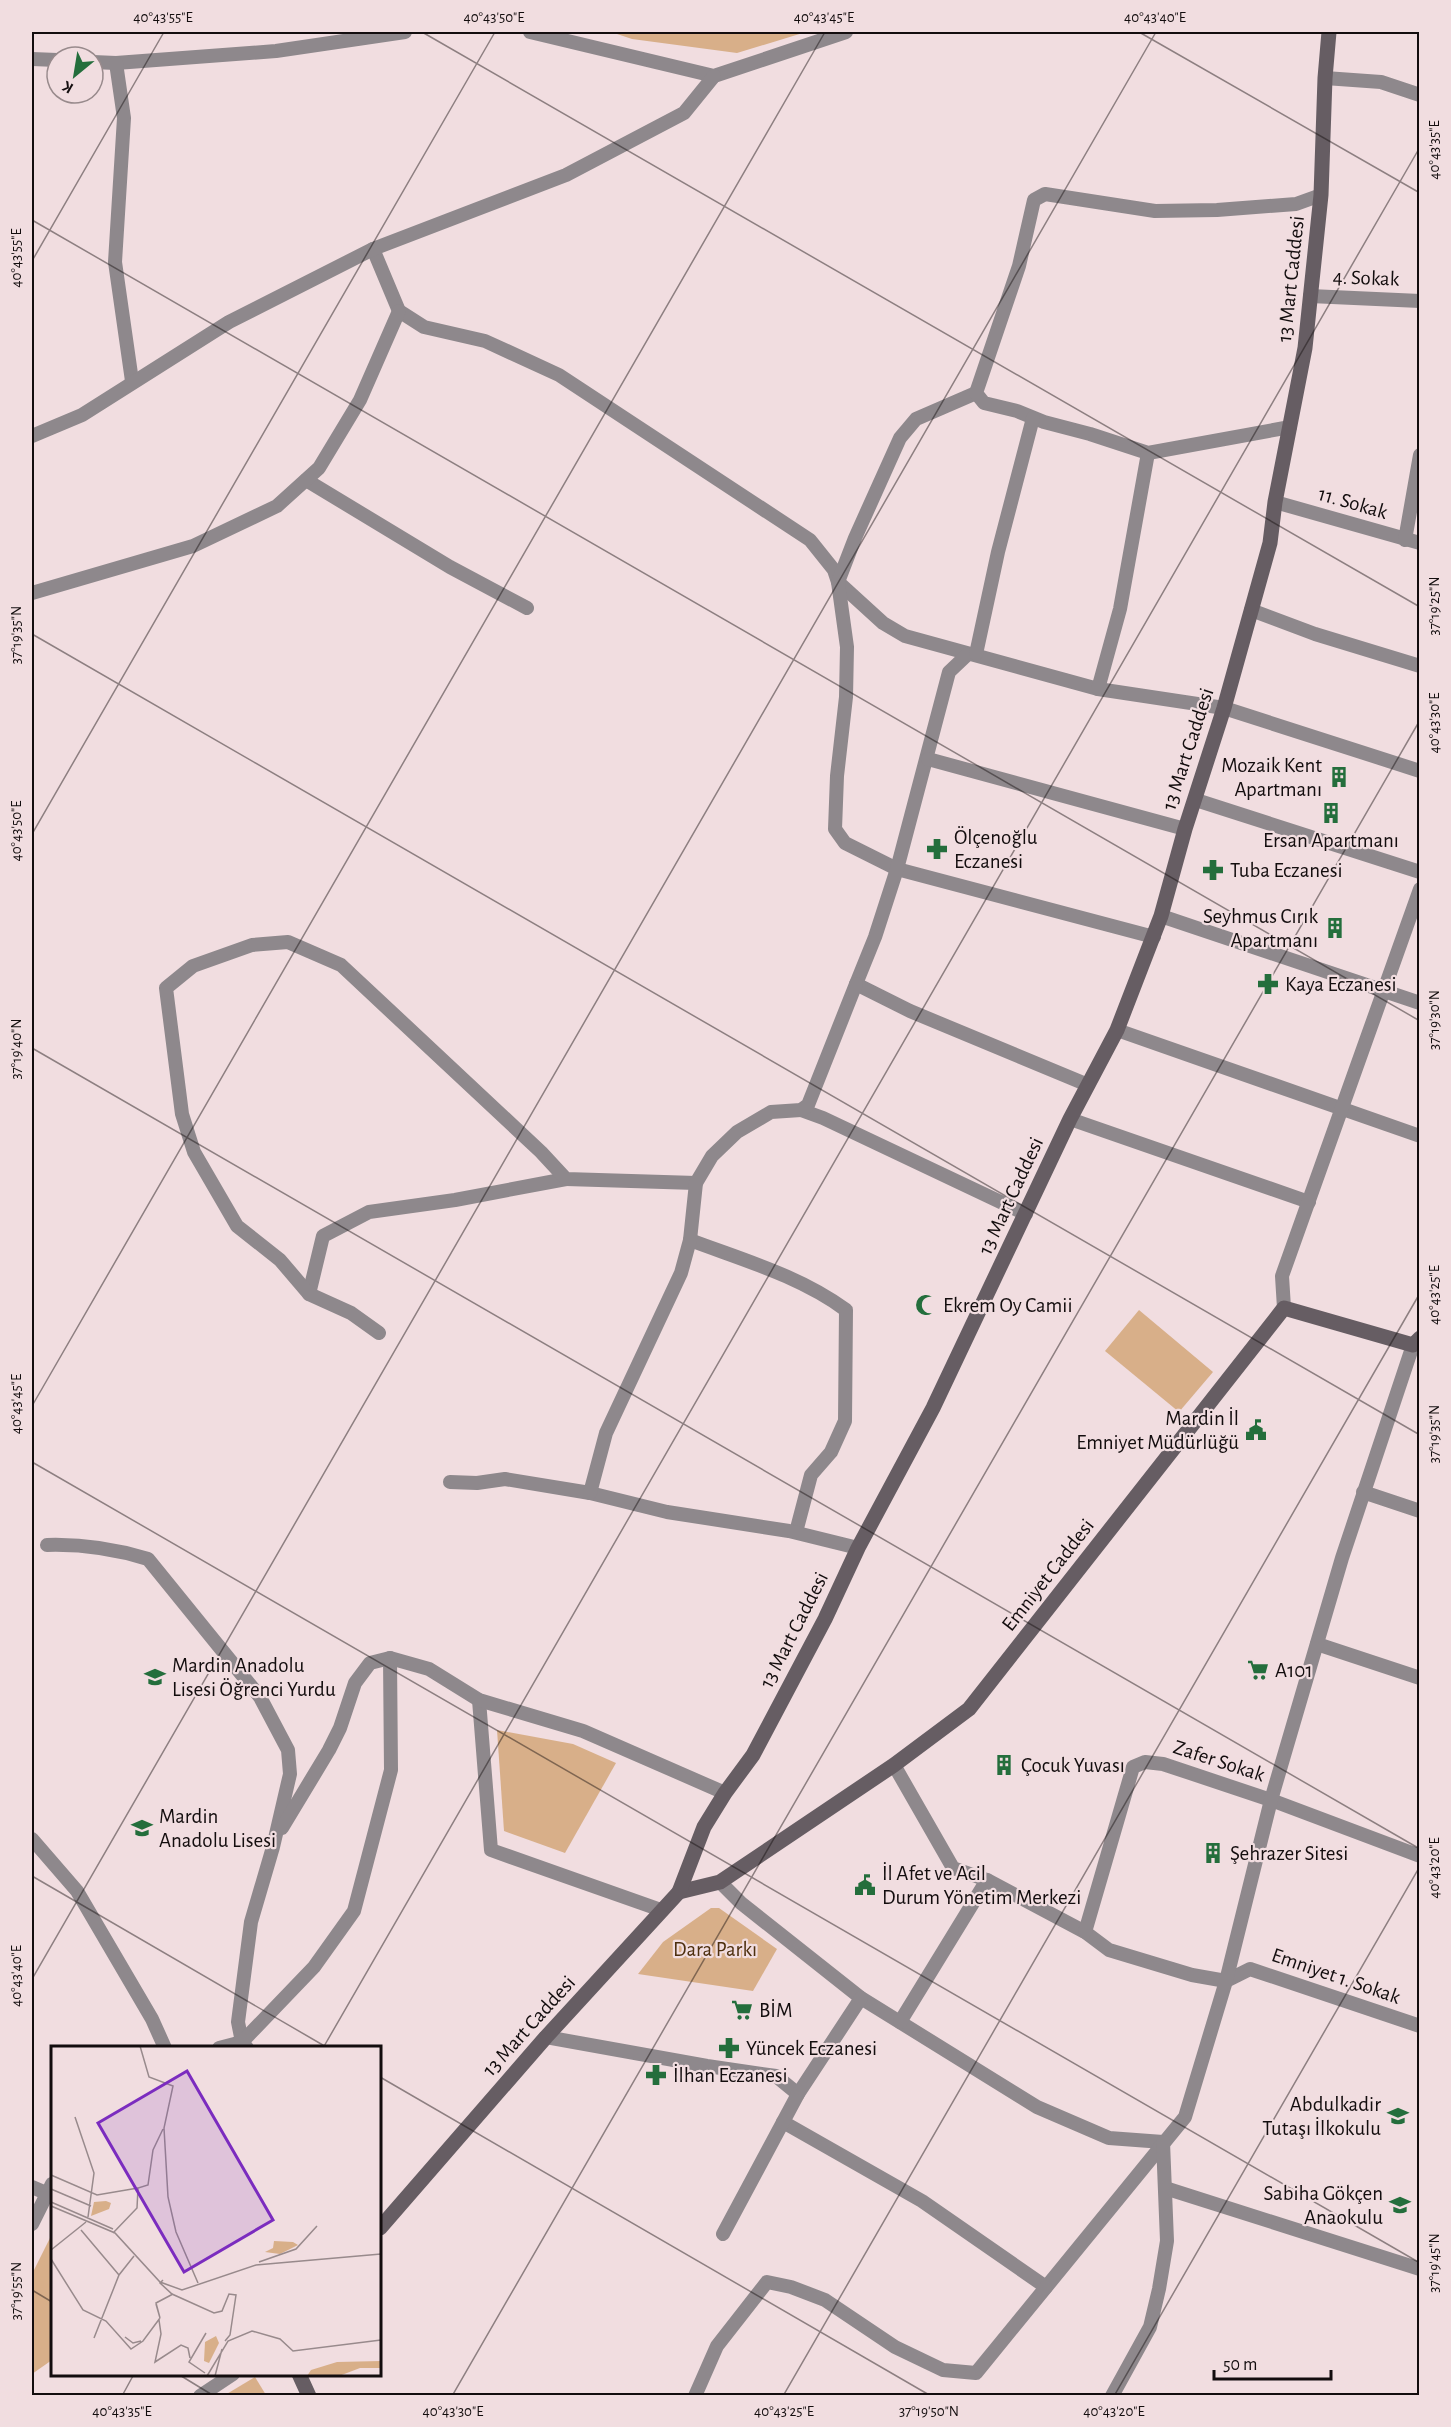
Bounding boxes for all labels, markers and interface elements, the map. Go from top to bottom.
text: 40°43'55"E [133,10,193,25]
text: 40°43'50"E [463,10,525,25]
text: 40°43'45"E [794,10,854,25]
text: 40°43'40"E [1124,10,1186,25]
north arrow [45,45,105,105]
text: K [59,78,76,96]
text: 40°43'35"E [1427,120,1442,180]
street label: 13 Mart Caddesi [1274,215,1308,343]
text: 40°43'55"E [9,228,24,288]
street label: 4. Sokak [1332,266,1400,290]
street label: 11. Sokak [1316,483,1390,523]
text: 37°19'25"N [1427,576,1442,636]
text: 37°19'35"N [9,606,24,664]
street label: 13 Mart Caddesi [1158,685,1218,813]
text: 40°43'30"E [1427,693,1442,753]
place label: Mozaik Kent Apartmanı [1221,755,1322,800]
building icon: Mozaik Kent Apartmanı [1327,765,1351,789]
text: 40°43'50"E [9,800,24,862]
building icon: Ersan Apartmanı [1319,801,1343,825]
place label: Ölçenoğlu Eczanesi [954,826,1038,872]
place label: Ersan Apartmanı [1263,830,1399,851]
pharmacy icon: Ölçenoğlu Eczanesi [925,837,949,861]
pharmacy icon: Tuba Eczanesi [1201,858,1225,882]
place label: Tuba Eczanesi [1230,860,1343,881]
place label: Seyhmus Cırık Apartmanı [1203,906,1318,951]
building icon: Seyhmus Cırık Apartmanı [1323,916,1347,940]
pharmacy icon: Kaya Eczanesi [1256,972,1280,996]
place label: Kaya Eczanesi [1285,974,1397,995]
text: 37°19'30"N [1427,990,1442,1050]
text: 37°19'40"N [9,1018,24,1080]
street label: 13 Mart Caddesi [975,1134,1047,1258]
text: 40°43'25"E [1427,1265,1442,1325]
mosque icon: Ekrem Oy Camii [914,1293,938,1317]
place label: Ekrem Oy Camii [943,1295,1073,1316]
text: 40°43'45"E [9,1374,24,1434]
text: 37°19'35"N [1427,1405,1442,1463]
place label: Mardin İl Emniyet Müdürlüğü [1076,1407,1239,1453]
public building icon: Mardin İl Emniyet Müdürlüğü [1244,1418,1268,1442]
street label: Emniyet Caddesi [998,1515,1098,1635]
street label: 13 Mart Caddesi [756,1569,832,1691]
place label: Mardin Anadolu Lisesi Öğrenci Yurdu [172,1655,336,1700]
supermarket icon: A101 [1246,1658,1270,1682]
place label: A101 [1275,1660,1313,1681]
school or university icon: Mardin Anadolu Lisesi Öğrenci Yurdu [143,1665,167,1689]
street label: Zafer Sokak [1171,1736,1268,1786]
building icon: Çocuk Yuvası [992,1753,1016,1777]
place label: Çocuk Yuvası [1021,1755,1125,1776]
place label: Mardin Anadolu Lisesi [159,1806,276,1851]
school or university icon: Mardin Anadolu Lisesi [130,1816,154,1840]
text: 40°43'20"E [1427,1837,1442,1899]
building icon: Şehrazer Sitesi [1201,1841,1225,1865]
place label: Şehrazer Sitesi [1230,1843,1348,1864]
place label: İl Afet ve Acil Durum Yönetim Merkezi [882,1862,1081,1908]
public building icon: İl Afet ve Acil Durum Yönetim Merkezi [853,1873,877,1897]
park label: Dara Parkı [673,1939,757,1960]
street label: Emniyet 1. Sokak [1269,1944,1403,2008]
text: 40°43'40"E [9,1945,24,2007]
street label: 13 Mart Caddesi [479,1972,579,2080]
supermarket icon: BİM [730,1998,754,2022]
place label: BİM [759,1999,792,2021]
pharmacy icon: Yüncek Eczanesi [717,2036,741,2060]
place label: Yüncek Eczanesi [746,2038,877,2059]
inset map [51,2046,381,2376]
pharmacy icon: İlhan Eczanesi [644,2063,668,2087]
place label: İlhan Eczanesi [673,2064,788,2086]
place label: Abdulkadir Tutaşı İlkokulu [1262,2094,1381,2139]
school or university icon: Abdulkadir Tutaşı İlkokulu [1386,2104,1410,2128]
place label: Sabiha Gökçen Anaokulu [1264,2183,1383,2228]
school or university icon: Sabiha Gökçen Anaokulu [1388,2193,1412,2217]
text: 37°19'45"N [1427,2233,1442,2293]
text: 37°19'55"N [9,2262,24,2320]
scale bar [1214,2343,1331,2381]
text: 50 m [1223,2356,1257,2374]
text: 40°43'35"E [92,2404,152,2419]
text: 40°43'30"E [423,2404,483,2419]
text: 40°43'25"E [754,2404,814,2419]
text: 37°19'50"N [899,2404,959,2419]
text: 40°43'20"E [1083,2404,1145,2419]

